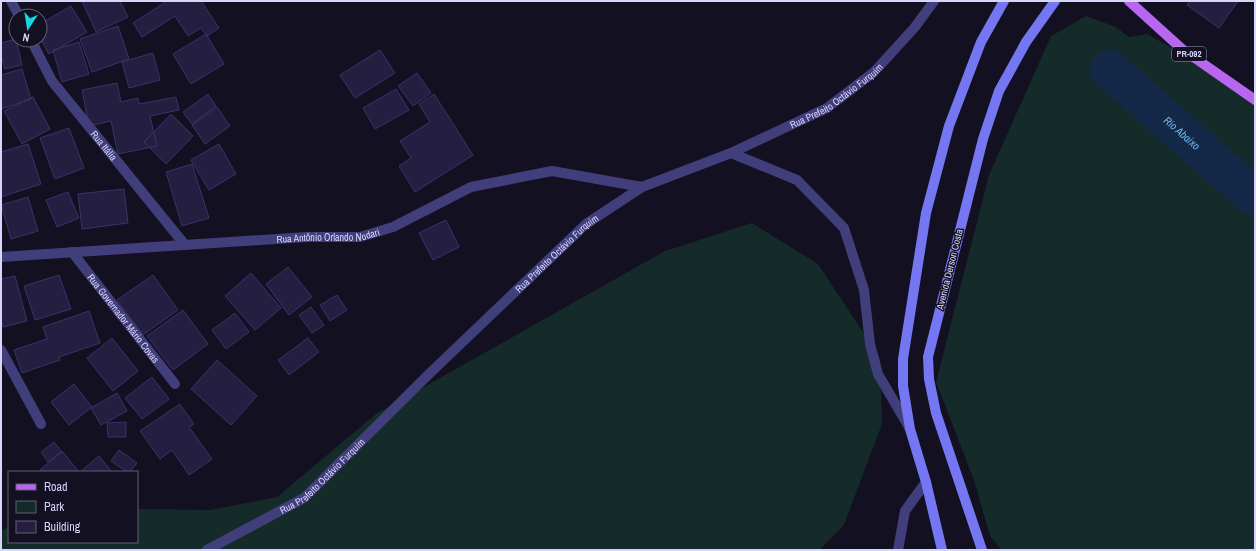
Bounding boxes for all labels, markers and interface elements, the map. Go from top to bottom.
north arrow [8,8,48,48]
text: N [21,30,31,45]
road number: PR-092 [1172,47,1206,61]
street label: Rua Prefeito Octávio Furquim [788,61,886,131]
water label: Rio Abaixo [1161,113,1203,153]
street label: Rua Itália [88,128,120,164]
street label: Rua Prefeito Octávio Furquim [512,211,601,295]
street label: Rua Antônio Orlando Nodari [276,225,381,246]
street label: Avenida Derson Costa [933,227,966,312]
street label: Rua Governador Mário Covas [84,271,162,366]
street label: Rua Prefeito Octávio Furquim [278,435,368,517]
legend [8,471,138,543]
text: Road [44,479,68,495]
text: Park [44,499,64,515]
text: Building [44,519,81,535]

